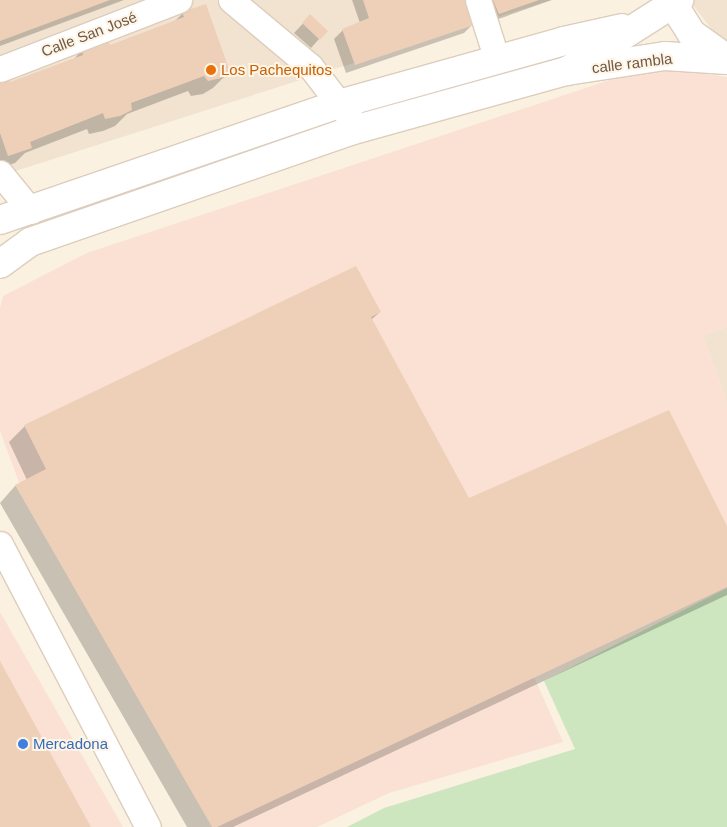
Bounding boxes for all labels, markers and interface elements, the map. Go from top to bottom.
street label: Calle San José [39,8,139,60]
street label: calle rambla [591,49,673,77]
place label: Los Pachequitos [221,61,332,79]
marker: Los Pachequitos [205,64,217,76]
place label: Mercadona [33,735,108,753]
marker: Mercadona [17,738,29,750]

